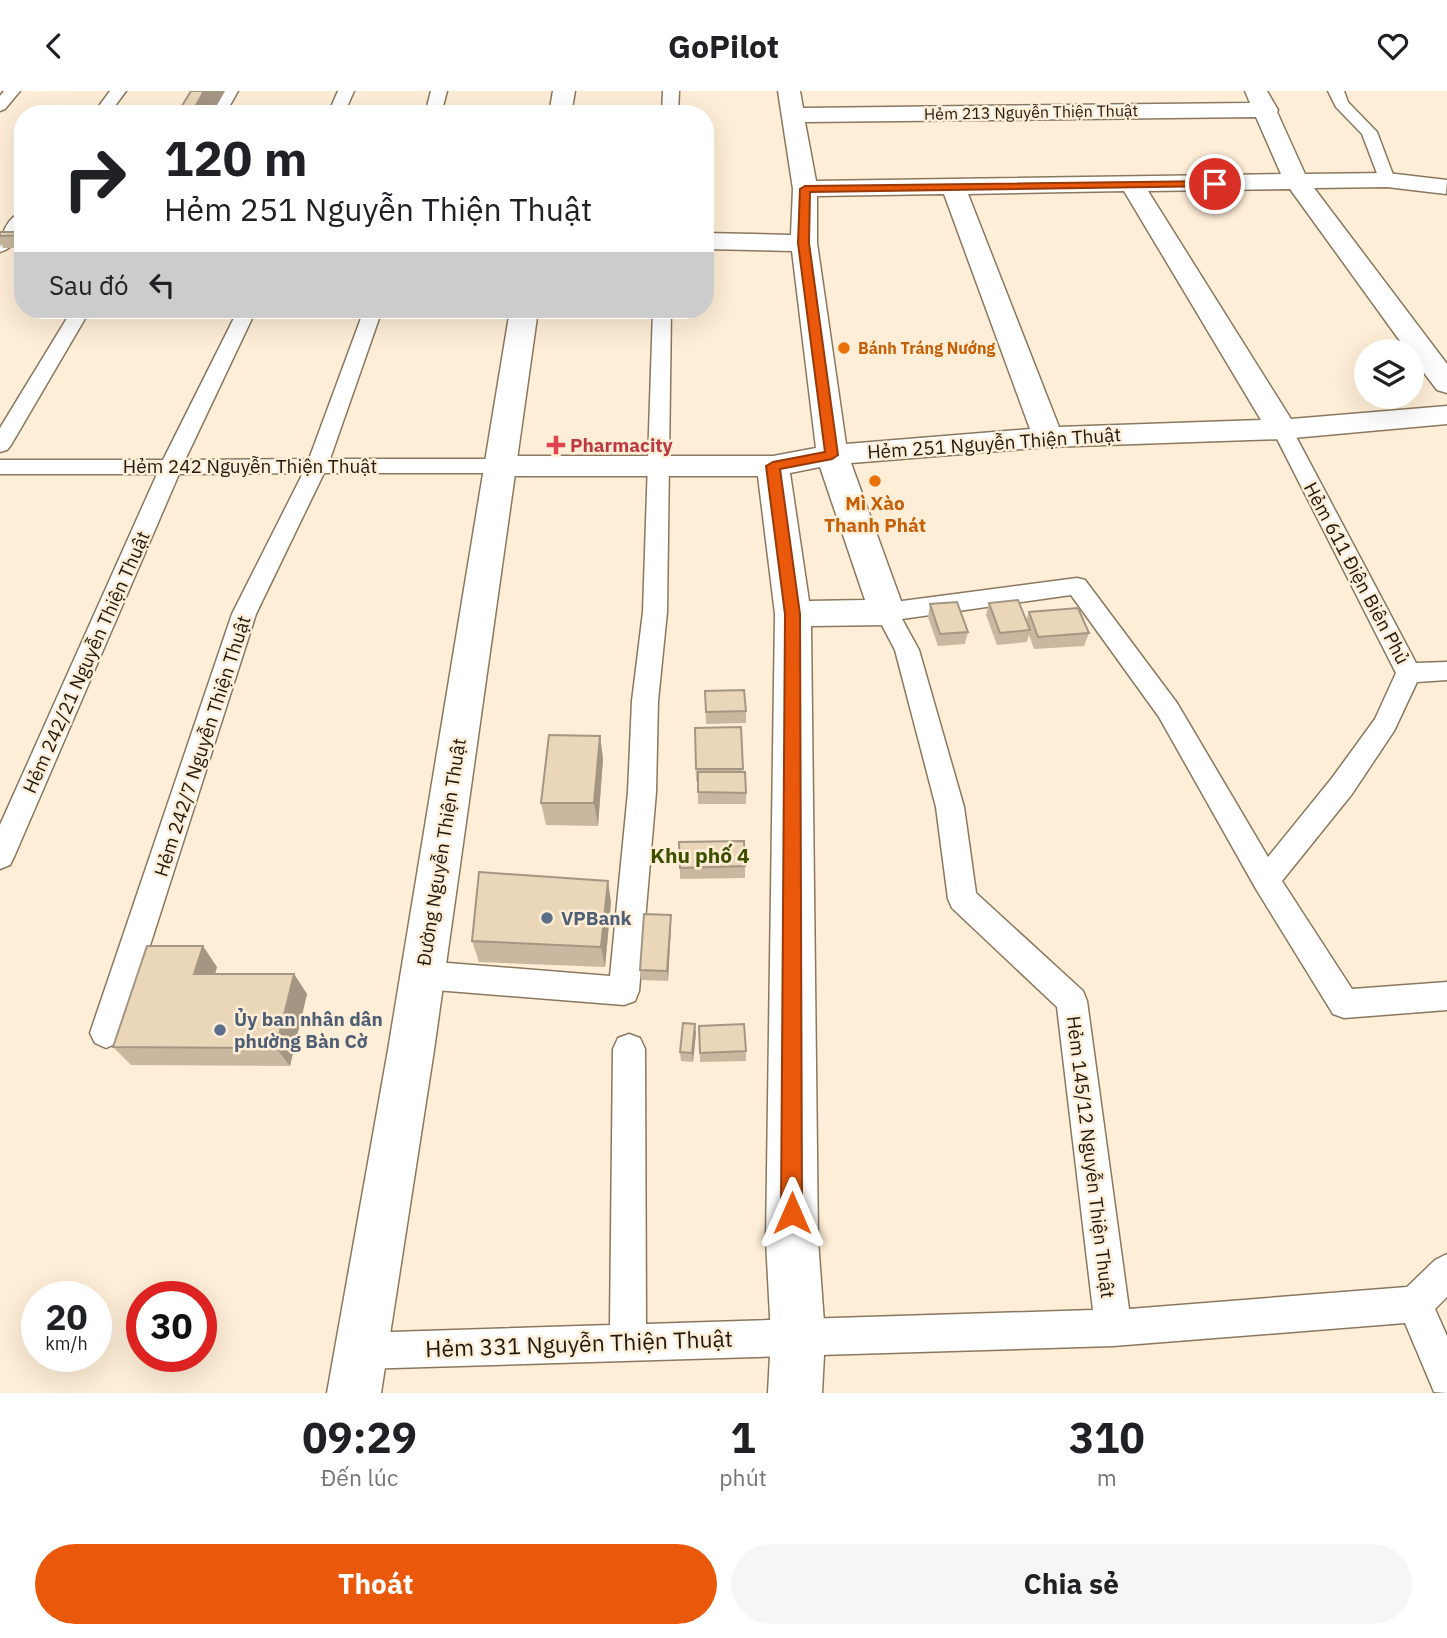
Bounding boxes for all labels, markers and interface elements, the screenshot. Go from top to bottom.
text: GoPilot [668,25,779,67]
icon: back [35,27,73,65]
icon: heart [1374,27,1412,65]
street label: Hẻm 213 Nguyễn Thiện Thuật [924,100,1138,124]
text: 120 m [164,126,308,189]
icon: right [49,133,140,224]
pin [1185,154,1245,214]
icon: arrive [1196,165,1234,203]
text: Hẻm 251 Nguyễn Thiện Thuật [164,188,592,230]
icon: left [143,266,181,304]
text: Sau đó [49,268,129,302]
place label: Bánh Tráng Nướng [858,338,995,358]
map controls [1354,339,1424,409]
button: layers [1354,339,1424,409]
marker: Bánh Tráng Nướng [836,340,852,356]
street label: Hẻm 251 Nguyễn Thiện Thuật [866,422,1122,464]
place label: Pharmacity [570,433,674,457]
marker: Pharmacity [548,437,564,453]
street label: Hẻm 242 Nguyễn Thiện Thuật [123,454,377,478]
marker: Mì Xào Thanh Phát [867,473,883,489]
street label: Hẻm 611 Ðiện Biên Phủ [1299,478,1415,668]
place label: Mì Xào Thanh Phát [824,491,926,537]
street label: Hẻm 242/21 Nguyễn Thiện Thuật [17,527,155,797]
street label: Hẻm 242/7 Nguyễn Thiện Thuật [148,612,256,880]
street label: Đường Nguyễn Thiện Thuật [411,736,471,968]
district label: Khu phố 4 [650,841,750,869]
place label: VPBank [561,906,632,930]
marker: VPBank [539,910,555,926]
place label: Ủy ban nhân dân phường Bàn Cờ [234,1007,383,1053]
street label: Hẻm 145/12 Nguyễn Thiện Thuật [1062,1014,1120,1300]
marker: Ủy ban nhân dân phường Bàn Cờ [212,1022,228,1038]
position arrow [755,1176,829,1250]
speed limit sign: 30 [126,1281,217,1372]
text: 20 [45,1294,88,1340]
street label: Hẻm 331 Nguyễn Thiện Thuật [425,1323,733,1363]
text: km/h [45,1332,88,1355]
text: 09:29 [302,1410,417,1465]
text: 1 [730,1410,756,1465]
text: 310 [1069,1410,1145,1465]
text: Đến lúc [321,1462,398,1492]
text: phút [719,1462,767,1492]
text: m [1097,1462,1117,1492]
button: Thoát [35,1544,717,1624]
button: Chia sẻ [731,1544,1412,1624]

